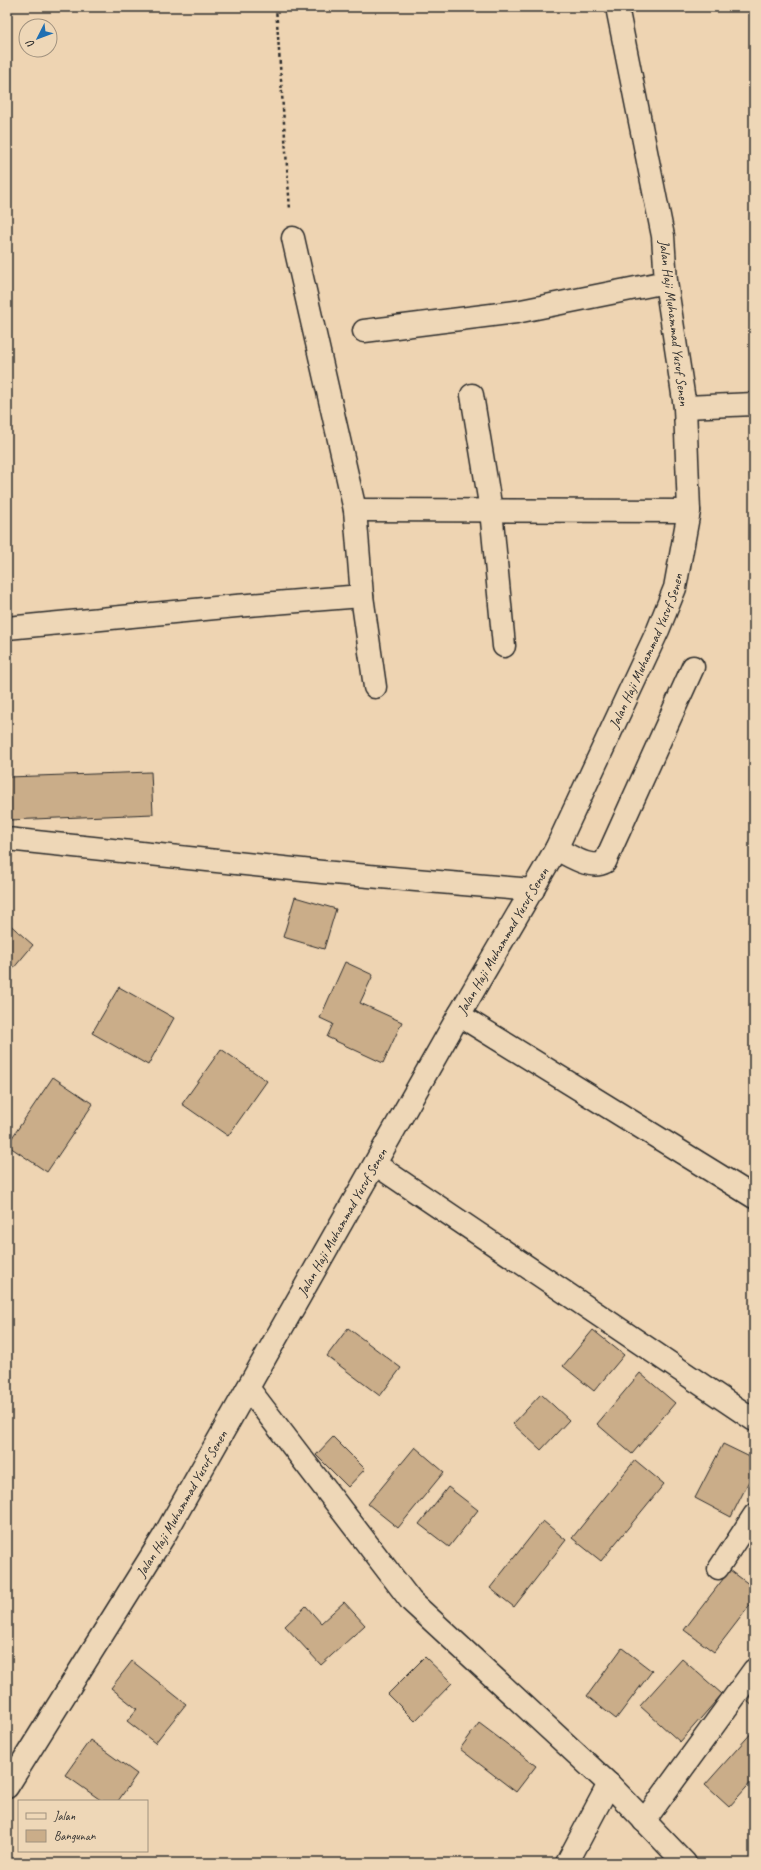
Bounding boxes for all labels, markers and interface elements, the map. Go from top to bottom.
north arrow [18,18,58,58]
text: U [22,36,38,51]
street label: Jalan Haji Muhammad Yusuf Senen [655,238,693,407]
street label: Jalan Haji Muhammad Yusuf Senen [605,572,686,732]
street label: Jalan Haji Muhammad Yusuf Senen [453,864,552,1018]
street label: Jalan Haji Muhammad Yusuf Senen [293,1145,391,1300]
street label: Jalan Haji Muhammad Yusuf Senen [132,1426,231,1581]
legend [18,1800,148,1852]
text: Jalan [53,1808,76,1824]
text: Bangunan [54,1828,96,1844]

